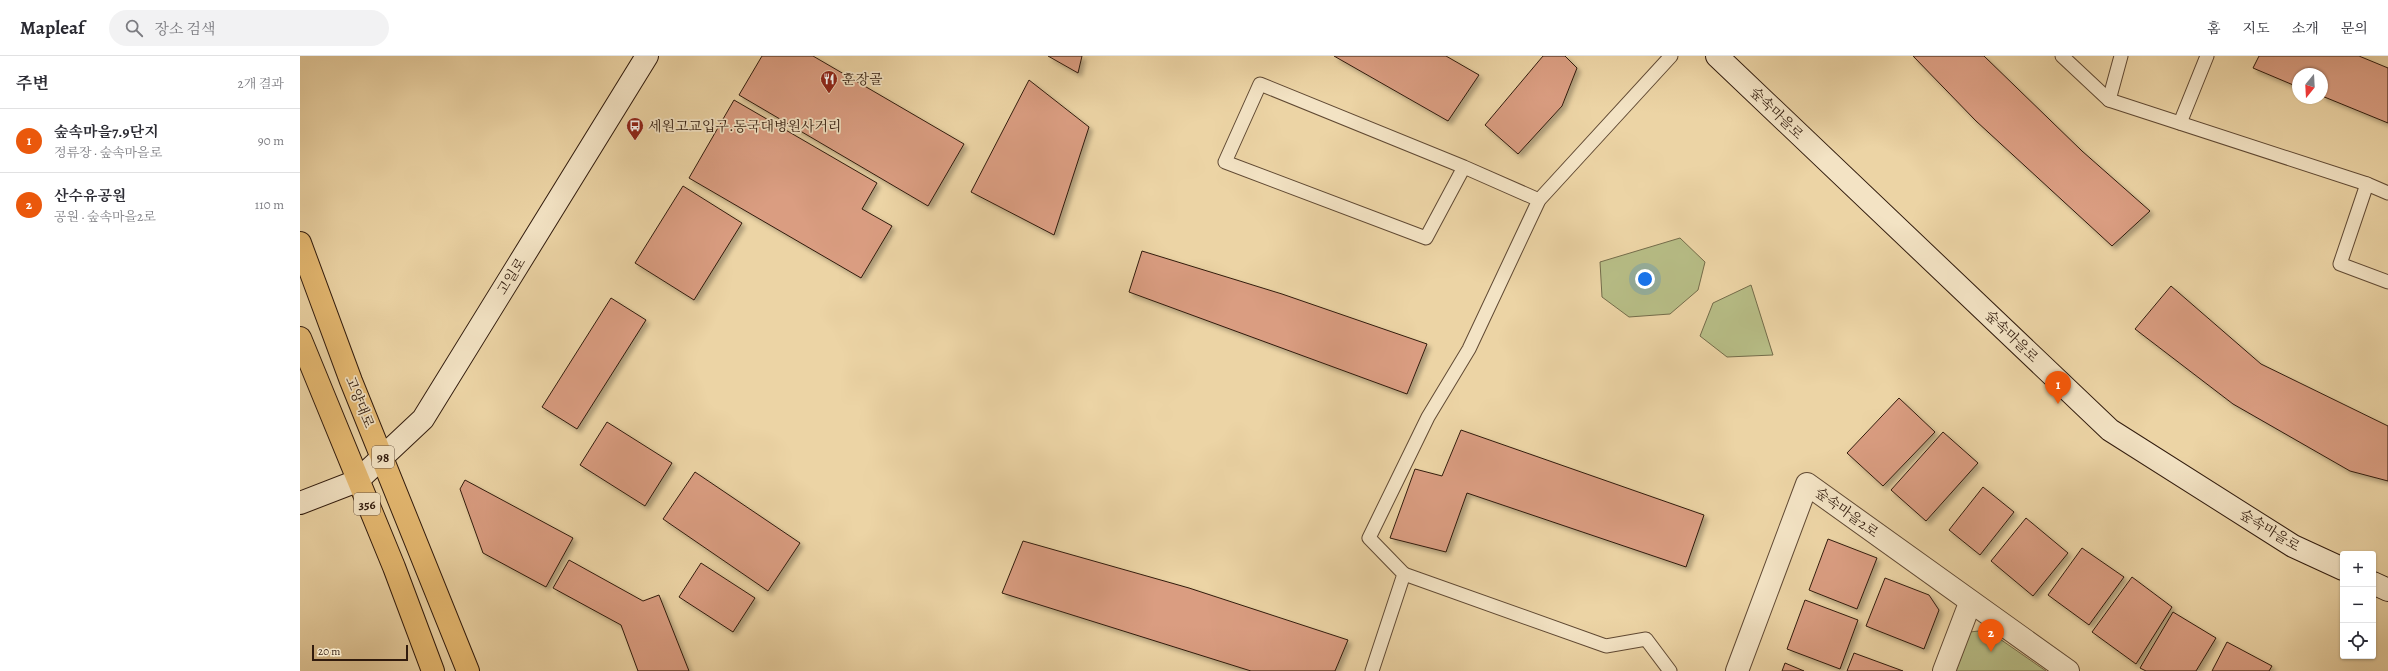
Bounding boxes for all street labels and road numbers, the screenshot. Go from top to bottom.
street label: 숲속마을로 [1746,83,1808,144]
street label: 고일로 [493,254,530,299]
street label: 숲속마을로 [1981,306,2043,367]
street label: 고양대로 [341,374,379,431]
road number: 98 [372,446,394,468]
street label: 숲속마을2로 [1811,483,1883,542]
road number: 356 [354,493,380,515]
street label: 숲속마을로 [2236,505,2304,556]

